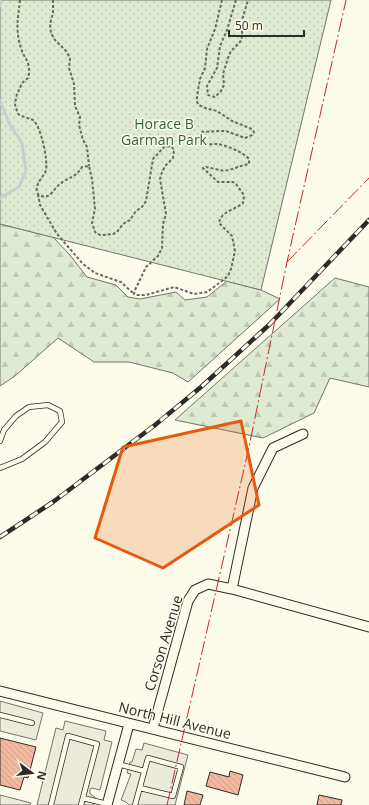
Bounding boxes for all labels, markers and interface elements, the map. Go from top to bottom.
scale bar [229,12,304,38]
text: 50 m [235,17,263,34]
park label: Horace B Garman Park [121,114,208,149]
street label: Corson Avenue [139,593,187,693]
street label: North Hill Avenue [117,697,233,743]
north arrow [12,753,52,793]
text: N [34,769,51,782]

